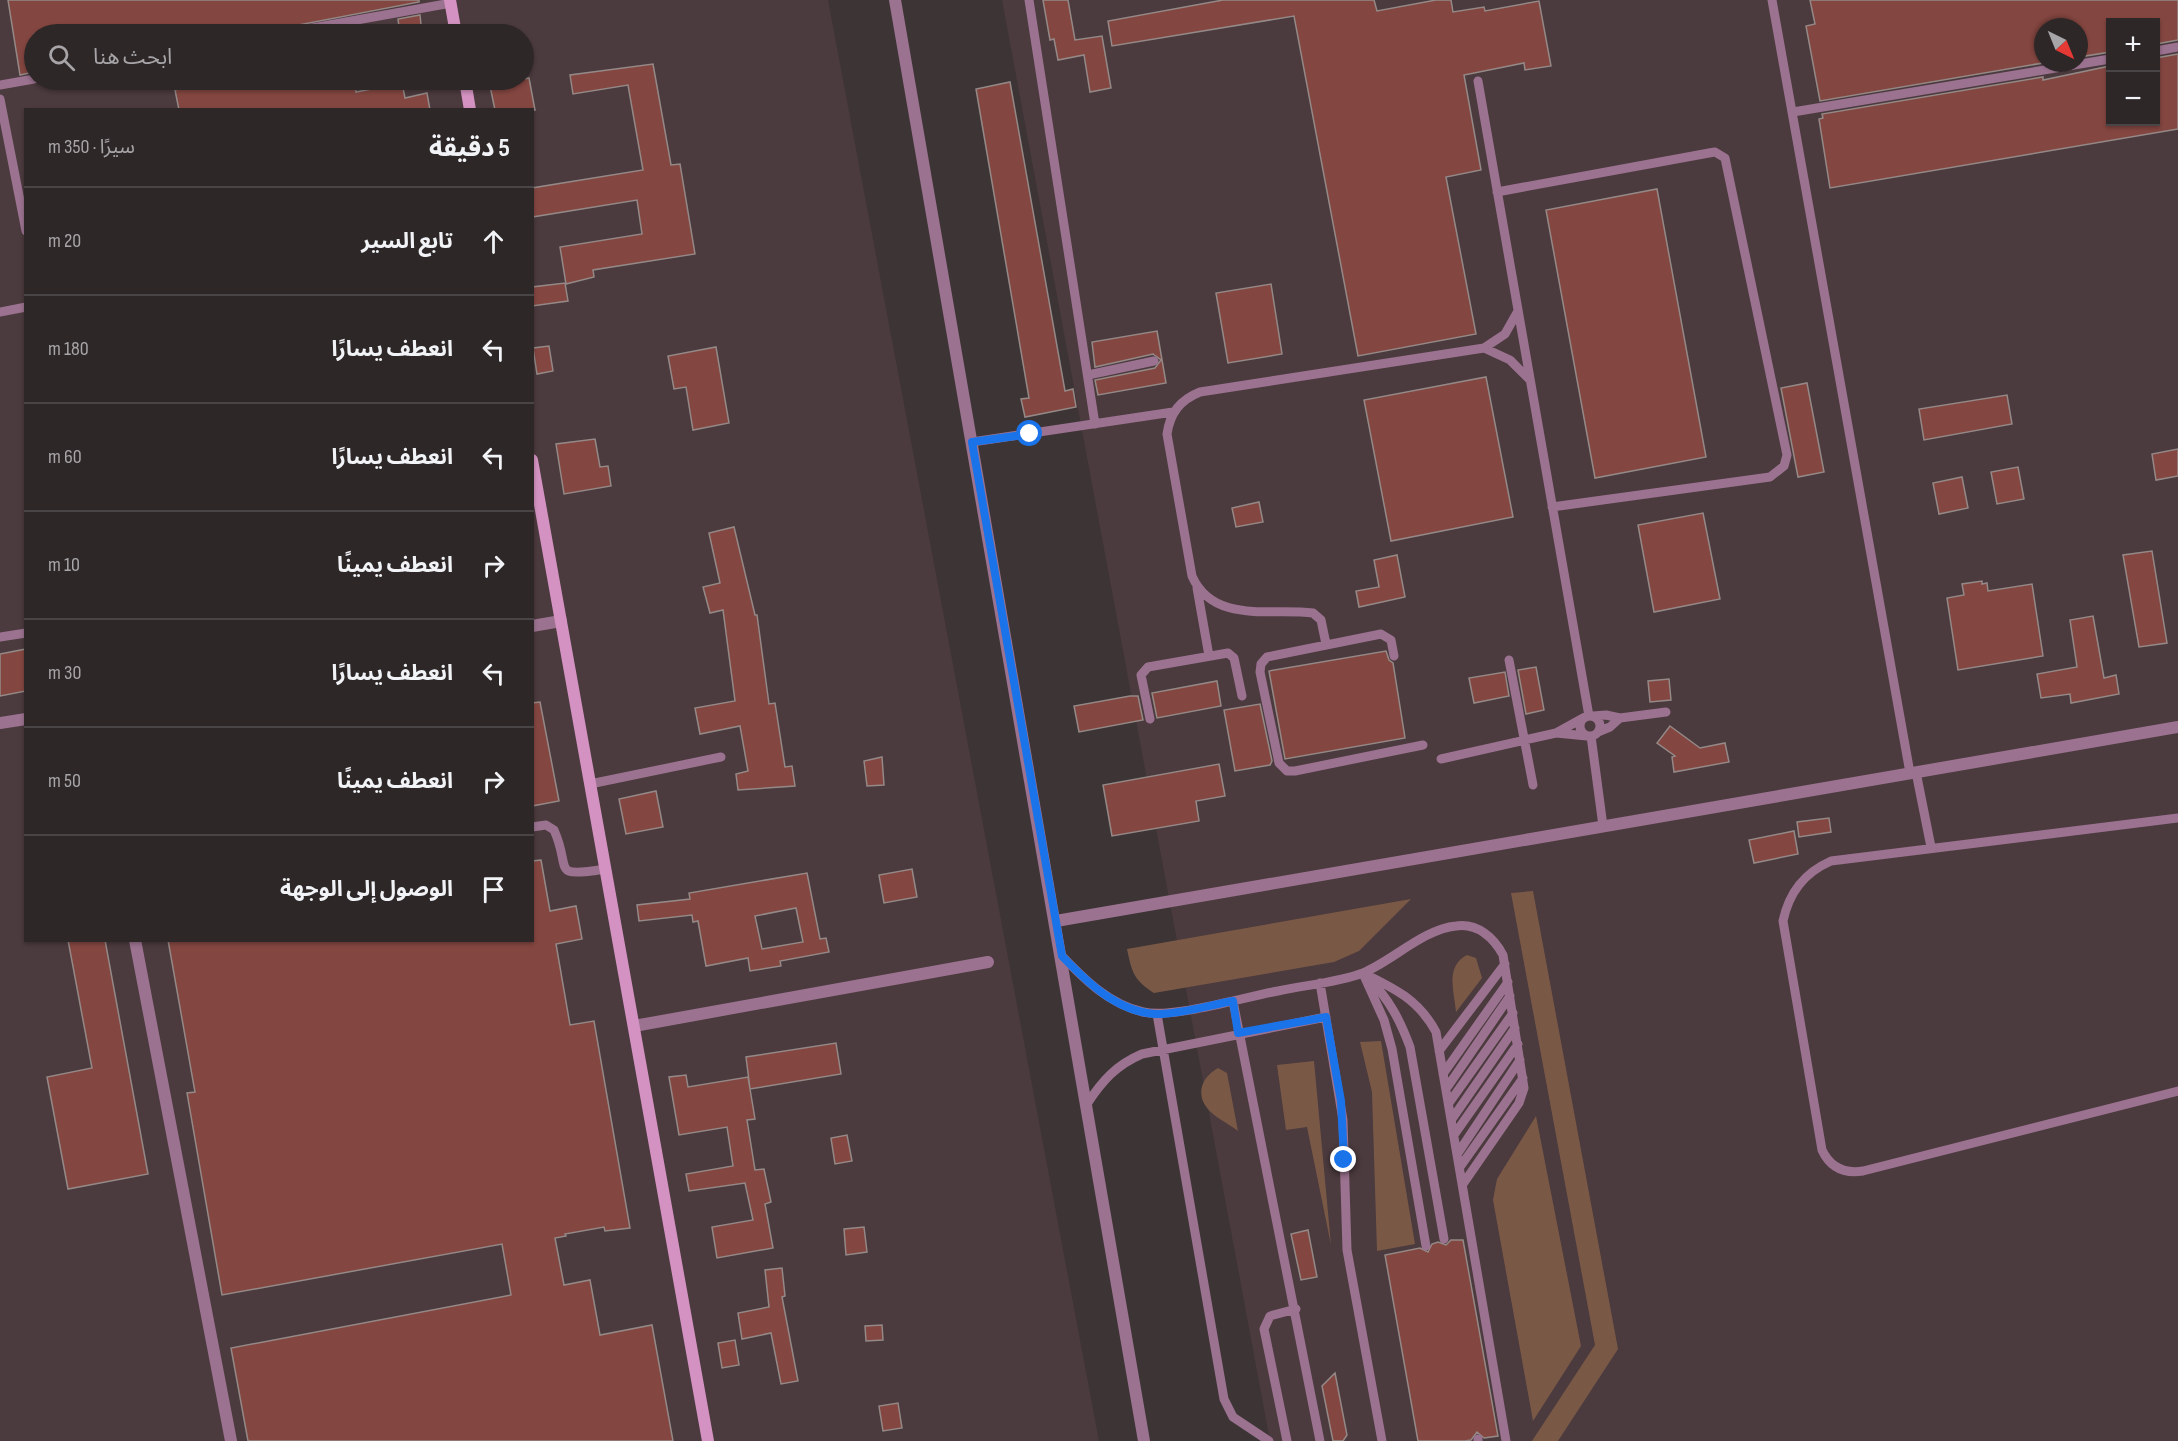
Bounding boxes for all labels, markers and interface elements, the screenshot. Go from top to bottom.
north arrow [2034,18,2088,72]
map controls [2106,18,2160,126]
button: + [2106,18,2160,72]
search box [24,24,534,90]
icon: search [45,41,78,74]
text: ابحث هنا [93,44,172,71]
button: − [2106,72,2160,126]
text: 5 دقيقة [429,133,510,164]
text: سيرًا · 350 m [48,135,135,159]
icon: ahead [477,225,510,258]
text: تابع السير [361,228,453,255]
text: 20 m [48,229,81,253]
icon: left [477,333,510,366]
text: انعطف يسارًا [331,336,453,363]
text: 180 m [48,337,89,361]
route start [1016,420,1042,446]
icon: left [477,441,510,474]
text: انعطف يسارًا [331,444,453,471]
text: 60 m [48,445,82,469]
icon: right [477,549,510,582]
text: انعطف يمينًا [337,552,453,579]
text: 10 m [48,553,80,577]
icon: left [477,657,510,690]
text: انعطف يسارًا [331,660,453,687]
text: 30 m [48,661,81,685]
icon: right [477,765,510,798]
text: انعطف يمينًا [337,768,453,795]
text: 50 m [48,769,81,793]
icon: arrive [477,873,510,906]
text: الوصول إلى الوجهة [280,876,453,903]
route end [1330,1146,1356,1172]

